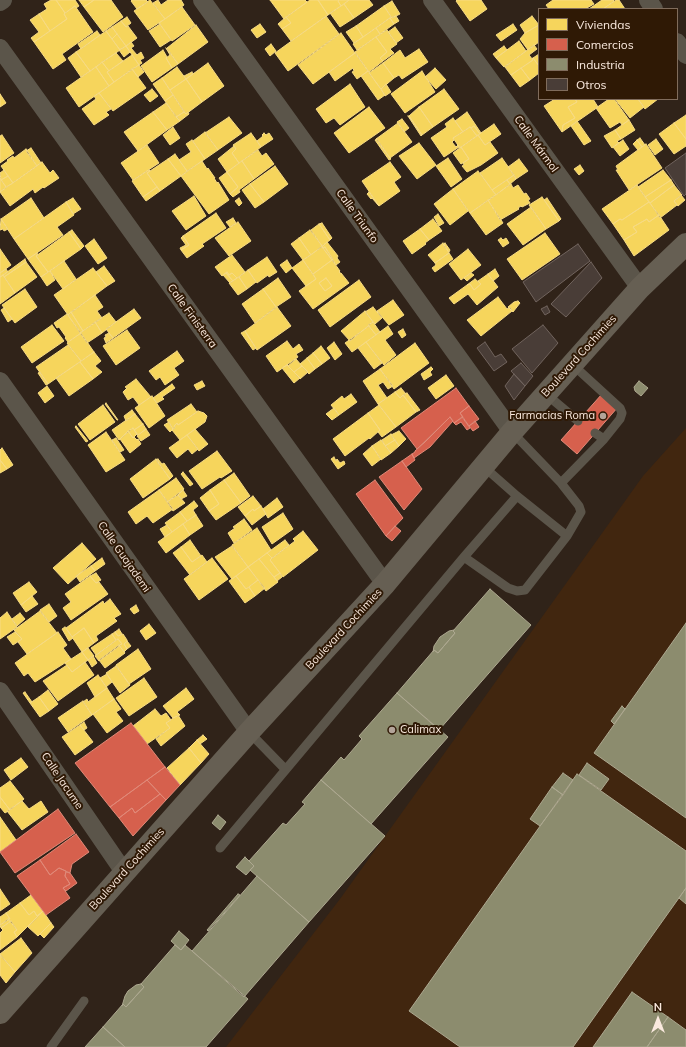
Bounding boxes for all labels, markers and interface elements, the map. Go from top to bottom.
legend [538,8,678,100]
text: Viviendas [576,17,630,32]
text: Comercios [576,37,634,52]
text: Industria [576,57,625,72]
text: Otros [576,77,607,92]
street label: Calle Mármol [511,113,561,175]
street label: Calle Triunfo [333,187,381,245]
street label: Calle Finisterra [164,282,220,350]
street label: Boulevard Cochimies [539,312,619,400]
place label: Farmacias Roma [509,409,595,423]
marker: Farmacias Roma [598,411,608,421]
street label: Calle Guajademi [95,519,153,595]
street label: Boulevard Cochimies [303,586,385,672]
place label: Calimax [400,723,441,737]
marker: Calimax [387,725,397,735]
street label: Calle Jacume [38,750,86,812]
street label: Boulevard Cochimies [87,825,167,913]
north arrow [638,999,678,1039]
text: N [654,1000,662,1014]

